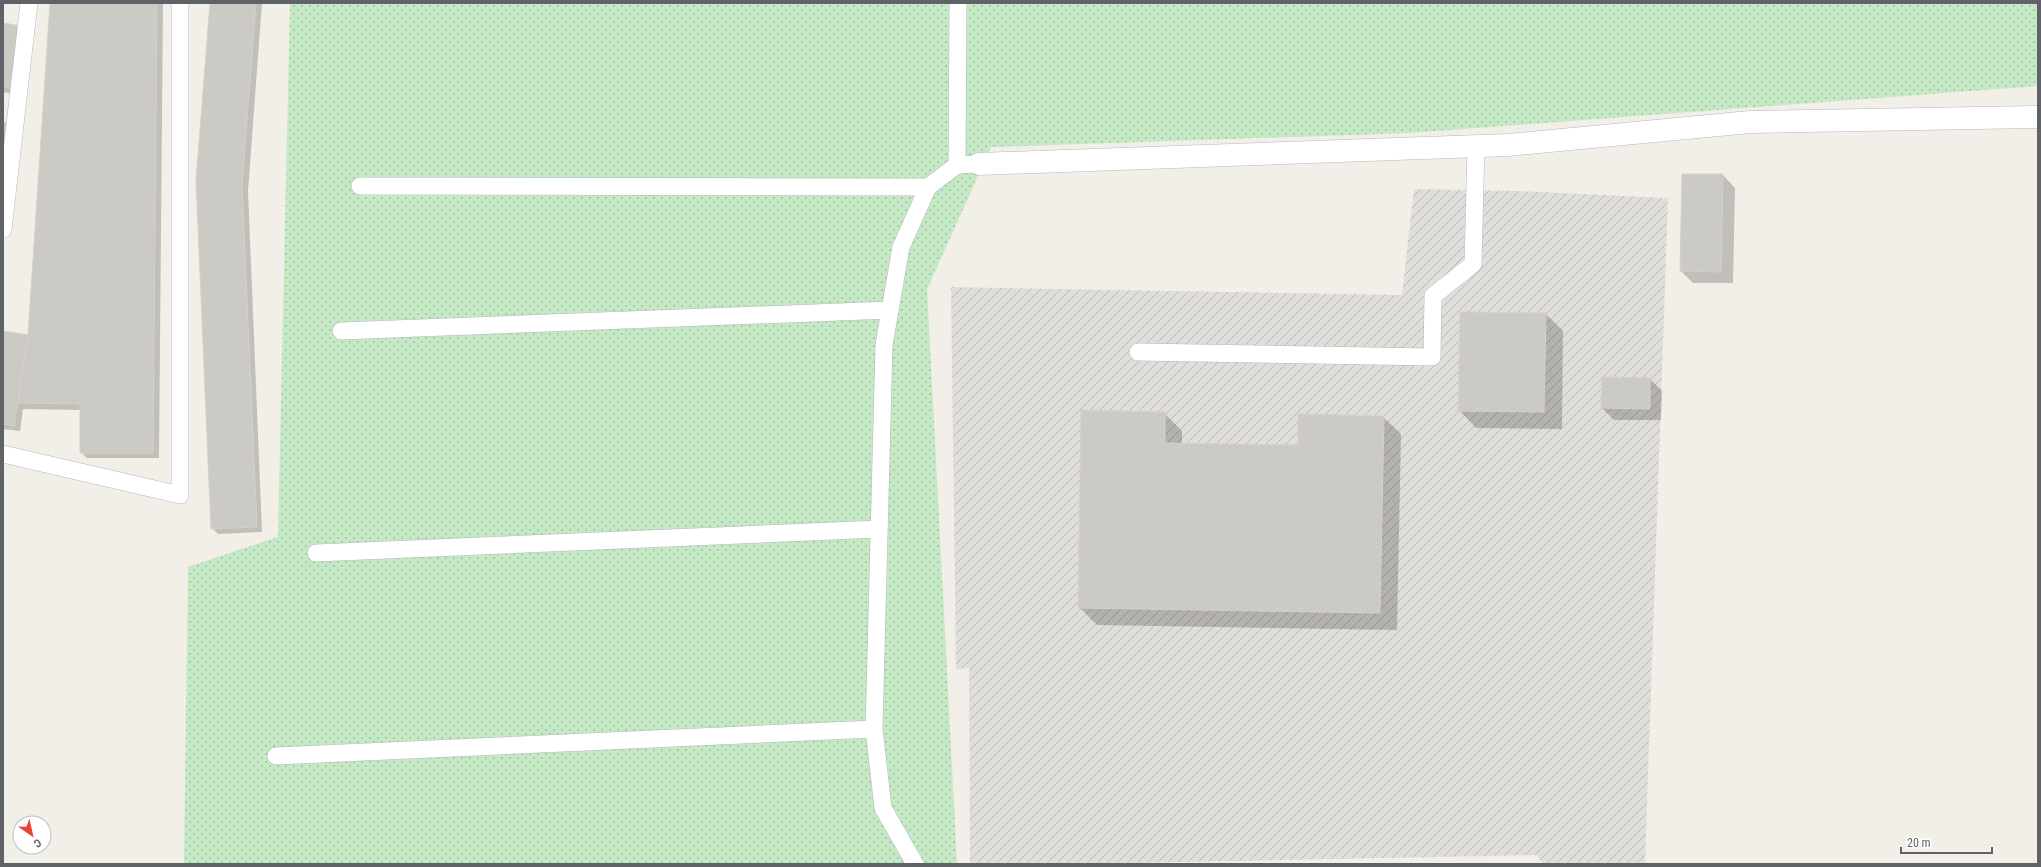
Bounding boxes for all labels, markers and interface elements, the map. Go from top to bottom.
north arrow [12,815,52,855]
scale bar [1901,829,1992,855]
text: С [31,836,44,850]
text: 20 m [1907,836,1931,850]

